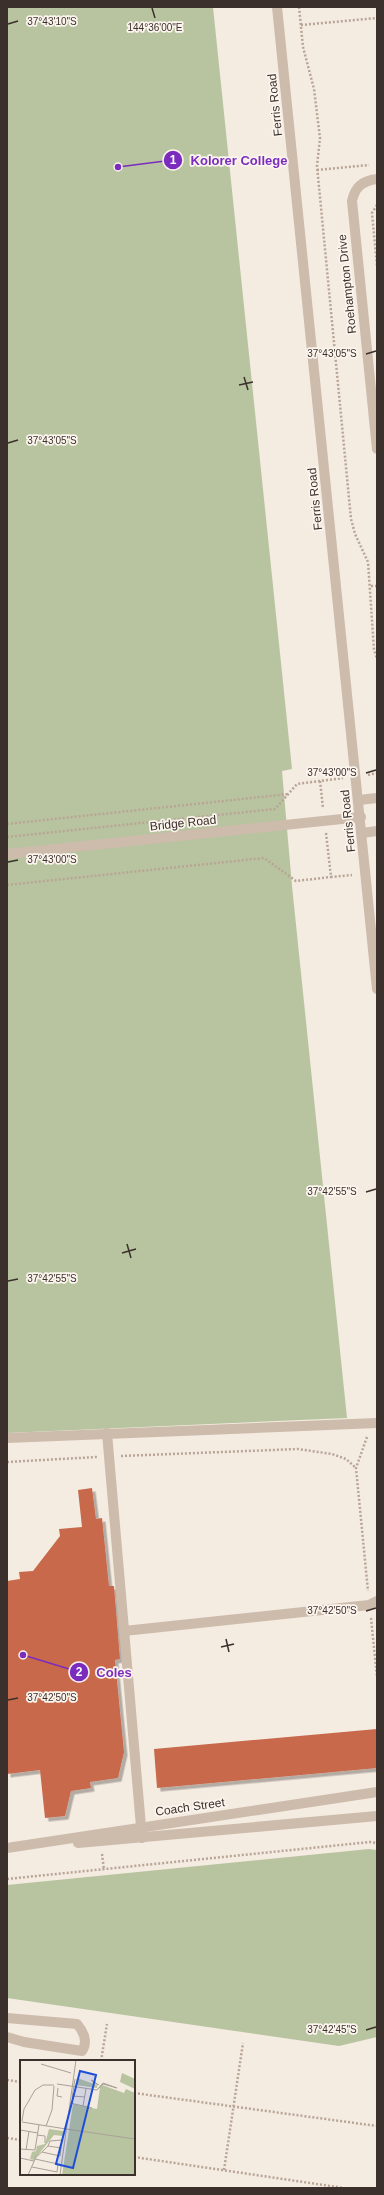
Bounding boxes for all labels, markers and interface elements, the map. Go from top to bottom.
text: 37°43'10"S [27,16,77,27]
text: 144°36'00"E [127,22,183,33]
street label: Ferris Road [265,73,285,137]
callout: Kolorer College [163,148,295,173]
text: 1 [170,153,177,167]
text: Kolorer College [191,153,287,168]
street label: Roehampton Drive [335,233,359,334]
text: 37°43'05"S [307,348,357,359]
text: 37°43'05"S [27,435,77,446]
street label: Ferris Road [305,467,325,531]
text: 37°43'00"S [307,767,357,778]
street label: Ferris Road [338,789,358,853]
street label: Bridge Road [149,813,217,833]
text: 37°43'00"S [27,854,77,865]
text: 37°42'55"S [307,1186,357,1197]
text: 37°42'55"S [27,1273,77,1284]
text: 37°42'50"S [307,1605,357,1616]
callout: Coles [69,1660,140,1685]
text: 2 [76,1665,83,1679]
text: Coles [96,1665,132,1680]
text: 37°42'50"S [27,1692,77,1703]
street label: Coach Street [154,1795,226,1819]
text: 37°42'45"S [307,2024,357,2035]
inset map [20,2060,135,2175]

